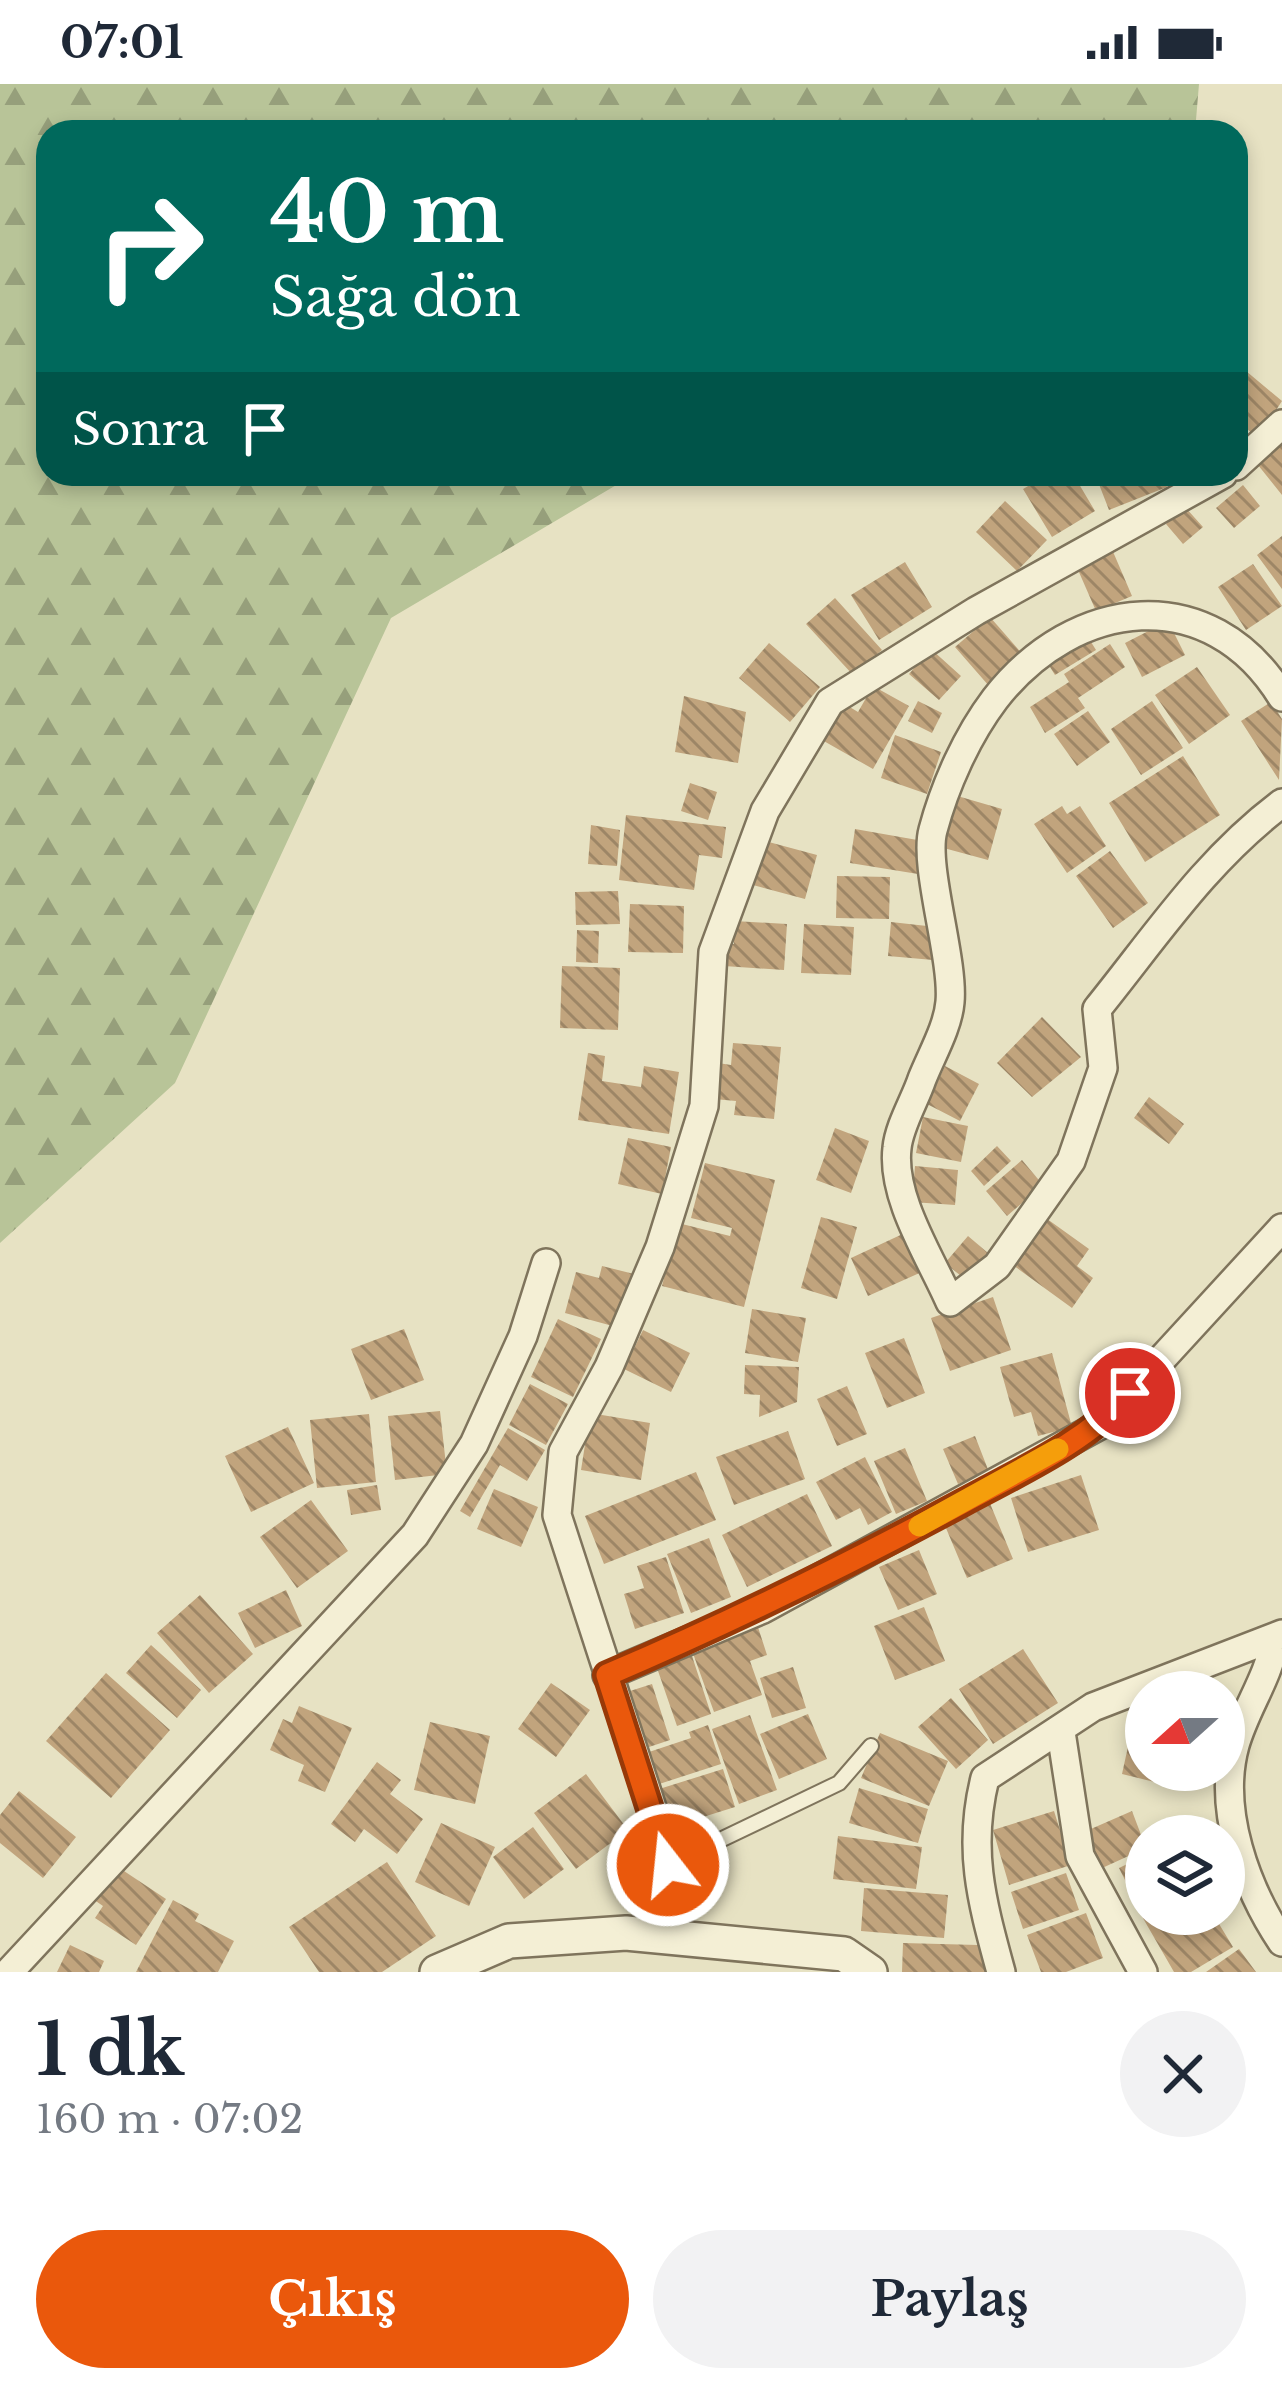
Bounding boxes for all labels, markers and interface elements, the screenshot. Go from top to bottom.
text: 07:01 [60,14,184,70]
text: 40 m [270,161,504,265]
icon: right [72,168,228,324]
text: Sağa dön [270,264,521,331]
icon: arrive [232,396,298,462]
text: Sonra [72,401,208,457]
pin [1079,1342,1181,1444]
icon: arrive [1097,1360,1163,1426]
north arrow [1125,1671,1245,1791]
map controls [1125,1671,1245,1935]
position arrow [605,1802,731,1928]
button: layers [1125,1815,1245,1935]
text: 1 dk [36,2005,184,2094]
button: close [1120,2011,1246,2137]
text: 160 m · 07:02 [36,2095,303,2144]
button: Çıkış [36,2230,629,2368]
button: Paylaş [653,2230,1246,2368]

